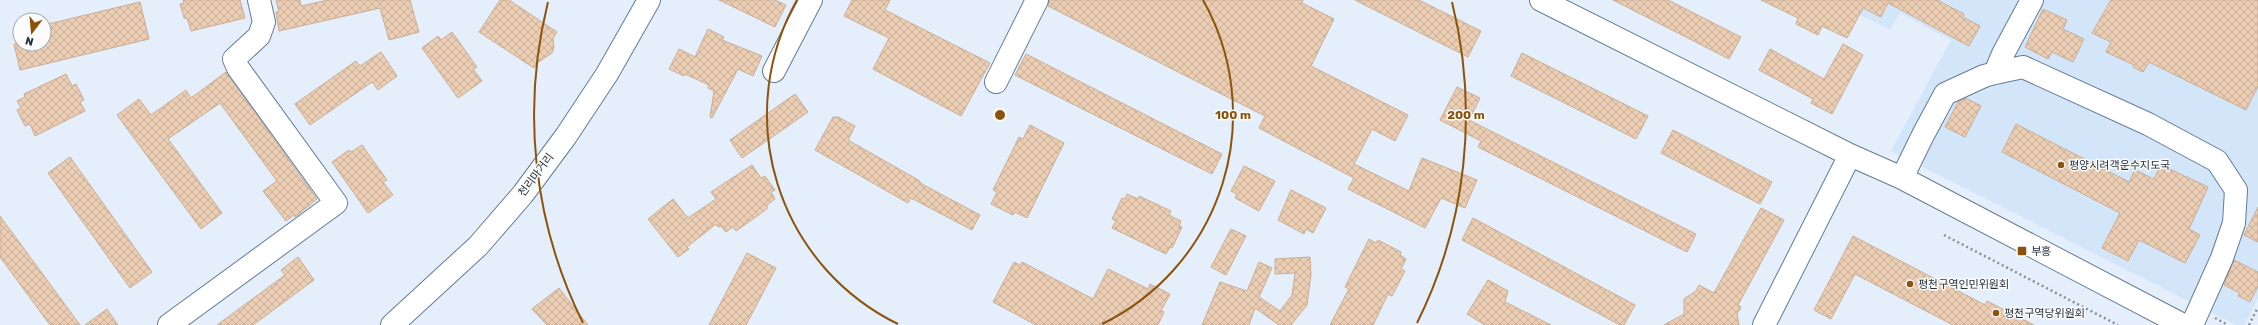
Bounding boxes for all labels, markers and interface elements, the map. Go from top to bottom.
north arrow [12,12,52,52]
text: N [24,34,35,48]
centre of rings [993,108,1007,122]
text: 100 m [1215,108,1251,122]
text: 200 m [1447,108,1485,122]
street label: 천리마거리 [516,151,556,199]
place label: 평양시려객운수지도국 [2069,159,2170,172]
marker: 평양시려객운수지도국 [2056,160,2066,170]
marker: 부흥 [2016,245,2028,257]
place label: 부흥 [2031,245,2051,258]
place label: 평천구역인민위원회 [1918,278,2009,291]
marker: 평천구역인민위원회 [1905,279,1915,289]
place label: 평천구역당위원회 [2004,307,2085,320]
marker: 평천구역당위원회 [1991,308,2001,318]

